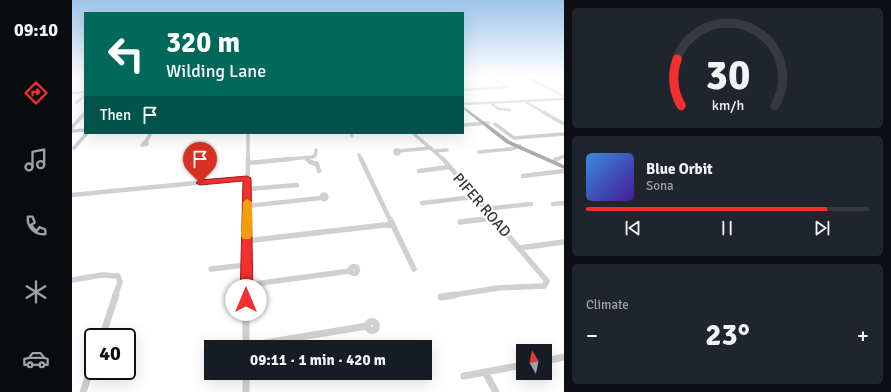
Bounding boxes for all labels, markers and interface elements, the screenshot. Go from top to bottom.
text: 09:10 [14,19,58,41]
text: 320 m [166,26,240,60]
icon: left [100,28,152,80]
text: 30 [705,50,750,101]
text: Wilding Lane [166,60,266,82]
icon: directions [22,79,50,107]
text: km/h [711,97,744,114]
icon: arrive [139,104,161,126]
text: Then [100,106,131,124]
pin [183,142,217,183]
icon: music [22,146,50,174]
icon: arrive [189,148,211,170]
text: Blue Orbit [646,160,713,178]
street label: PIFER ROAD [449,169,515,241]
text: Sona [646,178,674,194]
icon: phone [22,212,50,240]
icon: previous [622,217,644,239]
icon: pause [716,217,738,239]
icon: next [811,217,833,239]
icon: climate [22,278,50,306]
position arrow [225,279,267,321]
text: Climate [586,297,629,313]
text: 23° [705,317,750,354]
text: − [586,322,598,349]
text: + [857,322,869,349]
speed limit sign: 40 [84,328,136,380]
north arrow [516,344,552,380]
map controls [516,344,552,380]
icon: car [22,345,50,373]
text: 09:11 · 1 min · 420 m [250,351,386,369]

